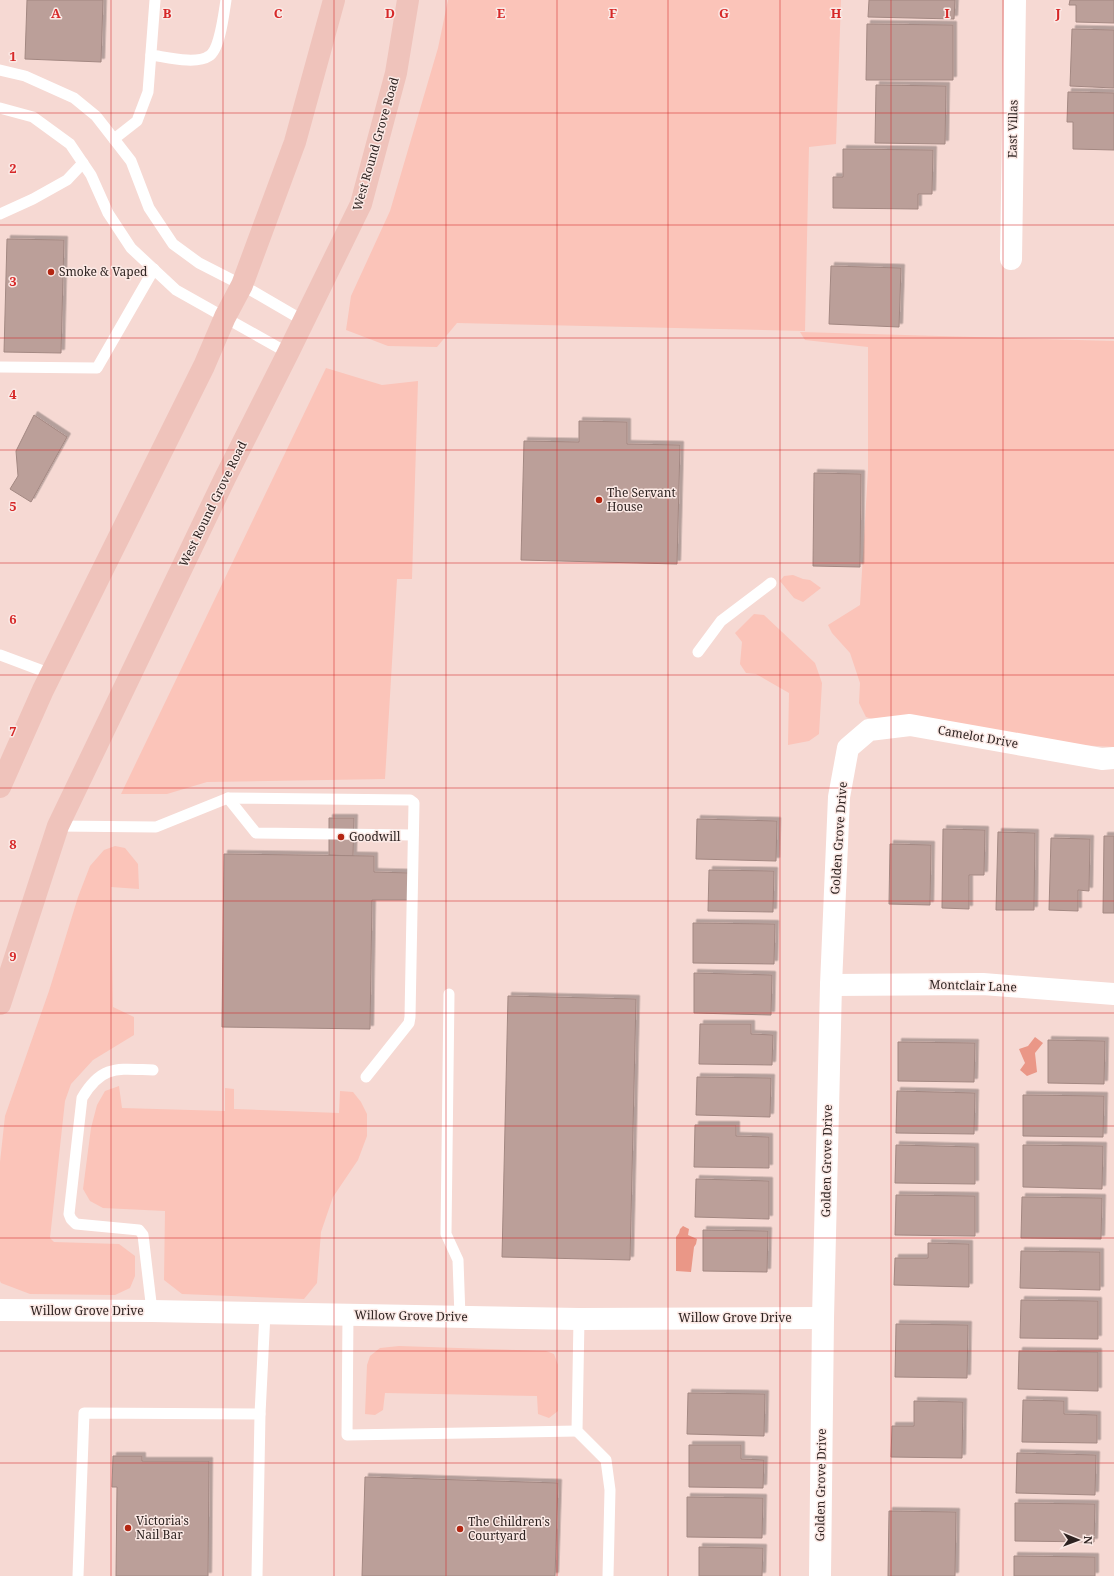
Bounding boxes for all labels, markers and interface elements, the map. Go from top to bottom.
text: A [51,4,61,22]
text: B [163,4,172,22]
text: C [274,4,283,22]
text: D [385,4,395,22]
text: E [497,4,506,22]
text: F [609,4,617,22]
text: G [719,4,729,22]
text: H [831,4,842,22]
text: I [944,4,950,22]
text: J [1054,4,1061,22]
text: 1 [9,47,17,65]
street label: West Round Grove Road [348,74,403,213]
street label: East Villas [1003,100,1022,158]
text: 2 [9,159,17,177]
place label: Smoke & Vaped [59,263,148,280]
marker: Smoke & Vaped [46,267,56,277]
text: 3 [9,272,17,290]
text: 4 [9,385,17,403]
street label: West Round Grove Road [175,437,251,570]
place label: The Servant House [607,484,676,515]
marker: The Servant House [594,495,604,505]
text: 5 [9,497,17,515]
text: 6 [9,610,17,628]
street label: Camelot Drive [936,721,1020,752]
text: 7 [9,722,17,740]
street label: Golden Grove Drive [826,781,851,895]
place label: Goodwill [349,828,401,845]
marker: Goodwill [336,832,346,842]
text: 8 [9,835,17,853]
text: 9 [9,947,17,965]
street label: Montclair Lane [929,975,1017,996]
street label: Golden Grove Drive [817,1104,836,1218]
street label: Willow Grove Drive [30,1302,144,1319]
street label: Willow Grove Drive [354,1306,468,1325]
street label: Willow Grove Drive [678,1309,792,1326]
street label: Golden Grove Drive [811,1428,830,1542]
place label: Victoria's Nail Bar [136,1512,189,1543]
place label: The Children's Courtyard [468,1513,550,1544]
north arrow [1058,1520,1098,1560]
marker: Victoria's Nail Bar [123,1523,133,1533]
marker: The Children's Courtyard [455,1524,465,1534]
text: N [1081,1536,1096,1545]

